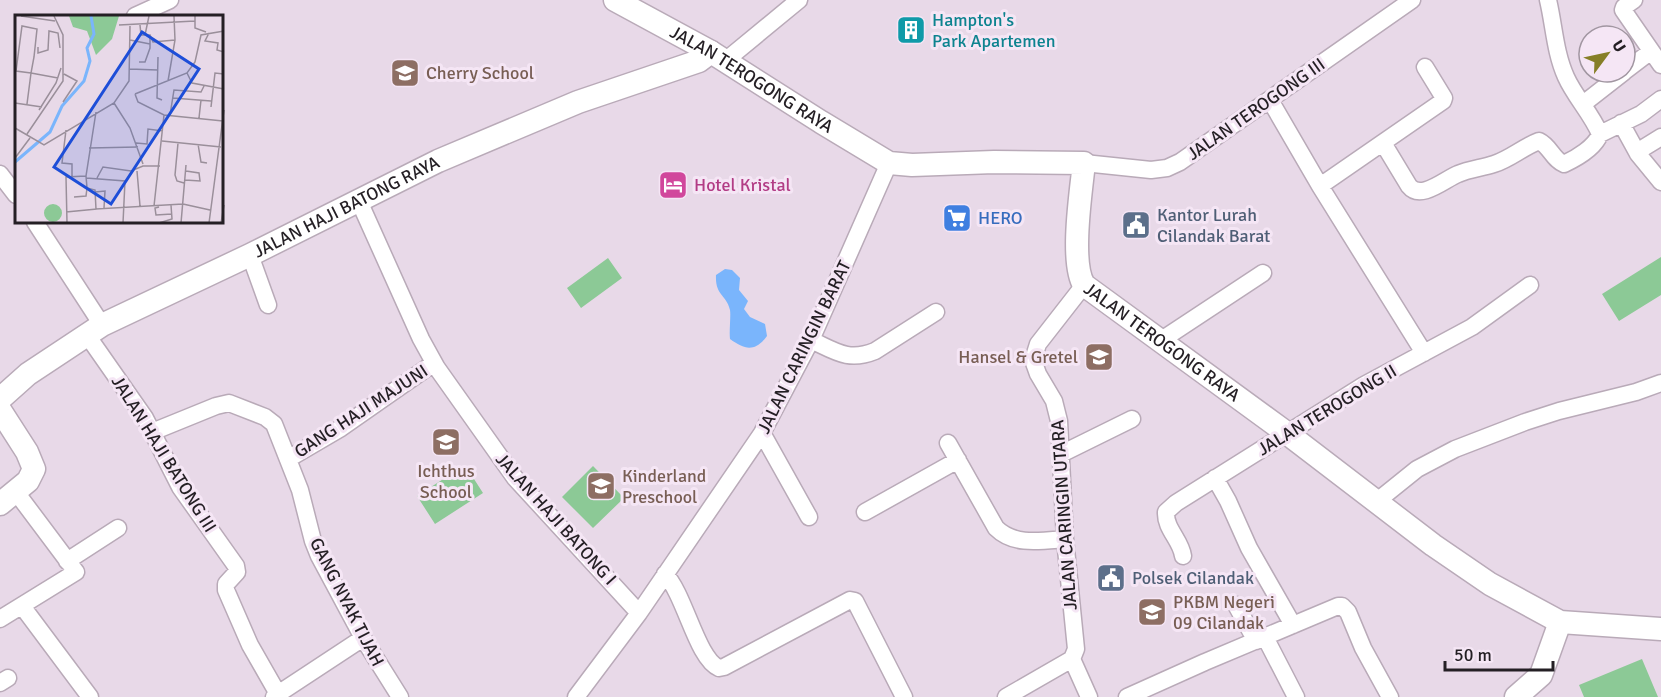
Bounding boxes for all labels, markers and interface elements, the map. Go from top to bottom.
place label: Hampton's Park Apartemen [932,9,1056,52]
building icon: Hampton's Park Apartemen [895,14,927,46]
inset map [15,15,224,224]
street label: JALAN TEROGONG RAYA [666,21,837,138]
north arrow [1577,24,1637,84]
text: U [1607,36,1630,56]
street label: JALAN TEROGONG III [1183,53,1329,165]
school or university icon: Cherry School [389,57,421,89]
place label: Cherry School [426,62,534,84]
street label: JALAN HAJI BATONG RAYA [250,151,443,262]
hotel icon: Hotel Kristal [657,169,689,201]
place label: Hotel Kristal [694,174,791,196]
supermarket icon: HERO [941,202,973,234]
place label: Kantor Lurah Cilandak Barat [1157,204,1270,247]
place label: HERO [978,207,1023,229]
public building icon: Kantor Lurah Cilandak Barat [1120,209,1152,241]
street label: JALAN CARINGIN BARAT [752,257,856,437]
street label: JALAN TEROGONG RAYA [1080,278,1244,406]
school or university icon: Hansel & Gretel [1083,341,1115,373]
place label: Hansel & Gretel [958,346,1078,368]
street label: GANG HAJI MAJUNI [290,360,432,462]
street label: JALAN TEROGONG II [1253,360,1401,460]
street label: JALAN HAJI BATONG III [107,372,221,536]
street label: JALAN CARINGIN UTARA [1046,419,1082,611]
school or university icon: Ichthus School [430,426,462,458]
street label: JALAN HAJI BATONG I [491,448,621,590]
place label: Ichthus School [417,460,475,503]
place label: Kinderland Preschool [622,465,706,508]
school or university icon: Kinderland Preschool [585,470,617,502]
street label: GANG NYAK TIJAH [305,534,389,670]
public building icon: Polsek Cilandak [1095,562,1127,594]
place label: Polsek Cilandak [1132,567,1254,589]
place label: PKBM Negeri 09 Cilandak [1173,591,1275,634]
school or university icon: PKBM Negeri 09 Cilandak [1136,596,1168,628]
scale bar [1445,634,1553,672]
text: 50 m [1454,644,1492,666]

